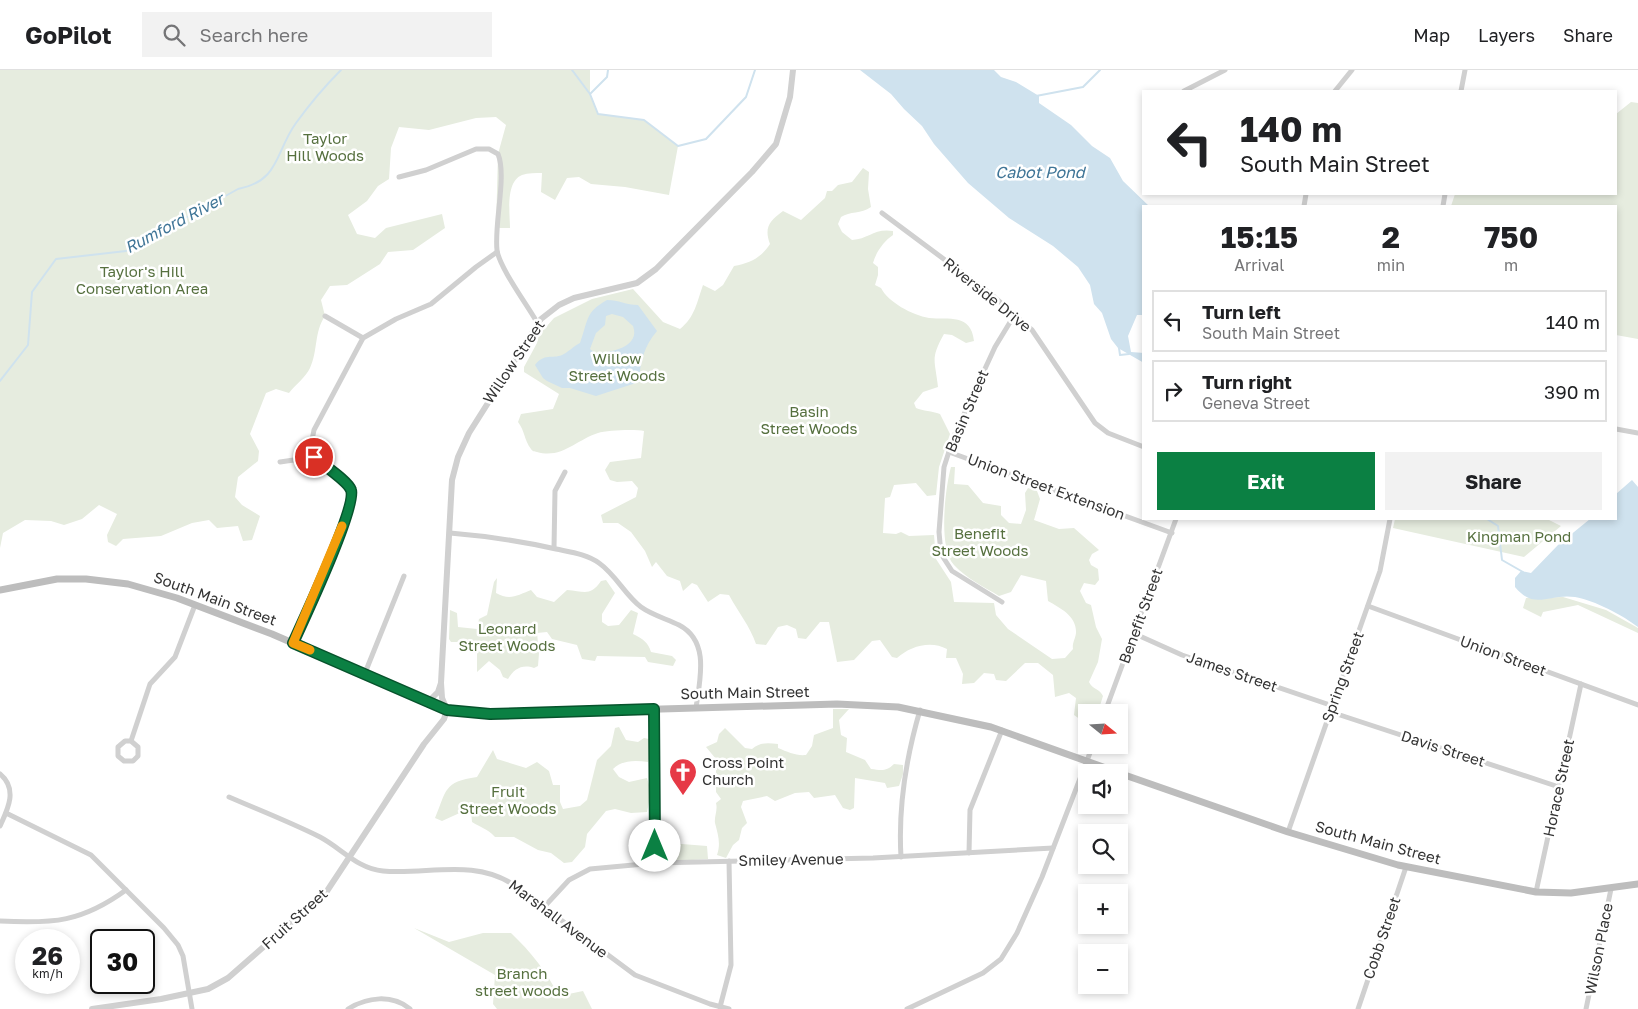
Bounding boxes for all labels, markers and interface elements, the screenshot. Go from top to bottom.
search box [142,12,492,57]
text: GoPilot [25,20,112,49]
icon: search [160,21,188,49]
text: Search here [200,23,308,46]
text: Map [1413,24,1450,46]
text: Layers [1478,24,1535,46]
text: Share [1563,24,1613,46]
text: 140 m [1240,108,1342,150]
icon: left [1157,110,1222,175]
park label: Taylor Hill Woods [286,129,364,164]
text: South Main Street [1240,150,1430,177]
water label: Cabot Pond [995,162,1087,182]
water label: Rumford River [121,187,229,257]
text: 15:15 [1221,219,1298,255]
text: 2 [1382,219,1400,255]
text: 750 [1484,219,1538,255]
street label: Riverside Drive [940,253,1035,335]
text: Arrival [1234,255,1284,275]
text: min [1377,255,1405,275]
text: m [1504,255,1518,275]
park label: Taylor's Hill Conservation Area [76,262,208,297]
text: Turn left [1202,300,1281,323]
icon: left [1159,307,1187,335]
text: 140 m [1546,310,1600,333]
street label: Willow Street [479,316,548,407]
text: South Main Street [1202,323,1340,343]
park label: Willow Street Woods [568,349,666,384]
street label: Basin Street [941,367,992,455]
text: Turn right [1202,370,1292,393]
icon: right [1159,377,1187,405]
text: 390 m [1544,380,1600,403]
text: Geneva Street [1202,393,1310,413]
park label: Basin Street Woods [760,402,858,437]
pin [293,436,335,478]
icon: arrive [300,443,328,471]
street label: Union Street Extension [965,449,1127,523]
button: Exit [1157,452,1375,510]
button: Share [1385,452,1602,510]
park label: Benefit Street Woods [931,524,1029,559]
park label: Kingman Pond [1467,527,1571,545]
street label: Benefit Street [1114,566,1166,666]
street label: South Main Street [151,567,279,629]
park label: Leonard Street Woods [458,619,556,654]
street label: Spring Street [1317,629,1367,725]
street label: Union Street [1458,631,1549,679]
street label: James Street [1185,647,1280,695]
street label: South Main Street [680,682,810,702]
north arrow [1078,704,1128,754]
map controls [1078,704,1128,994]
street label: Davis Street [1399,726,1488,770]
street label: Horace Street [1539,737,1577,838]
place label: Cross Point Church [702,753,784,788]
church icon: Cross Point Church [668,757,698,796]
button: sound [1078,764,1128,814]
park label: Fruit Street Woods [459,782,557,817]
street label: South Main Street [1313,817,1443,867]
position arrow [628,819,680,871]
button: search [1078,824,1128,874]
street label: Smiley Avenue [738,849,844,869]
street label: Marshall Avenue [506,875,612,961]
street label: Fruit Street [258,884,331,952]
button: + [1078,884,1128,934]
street label: Cobb Street [1359,894,1404,981]
street label: Wilson Place [1580,901,1616,996]
speed limit sign: 30 [90,929,155,994]
text: 26 [32,940,63,971]
button: − [1078,944,1128,994]
park label: Branch street woods [475,964,569,999]
text: km/h [32,966,63,981]

